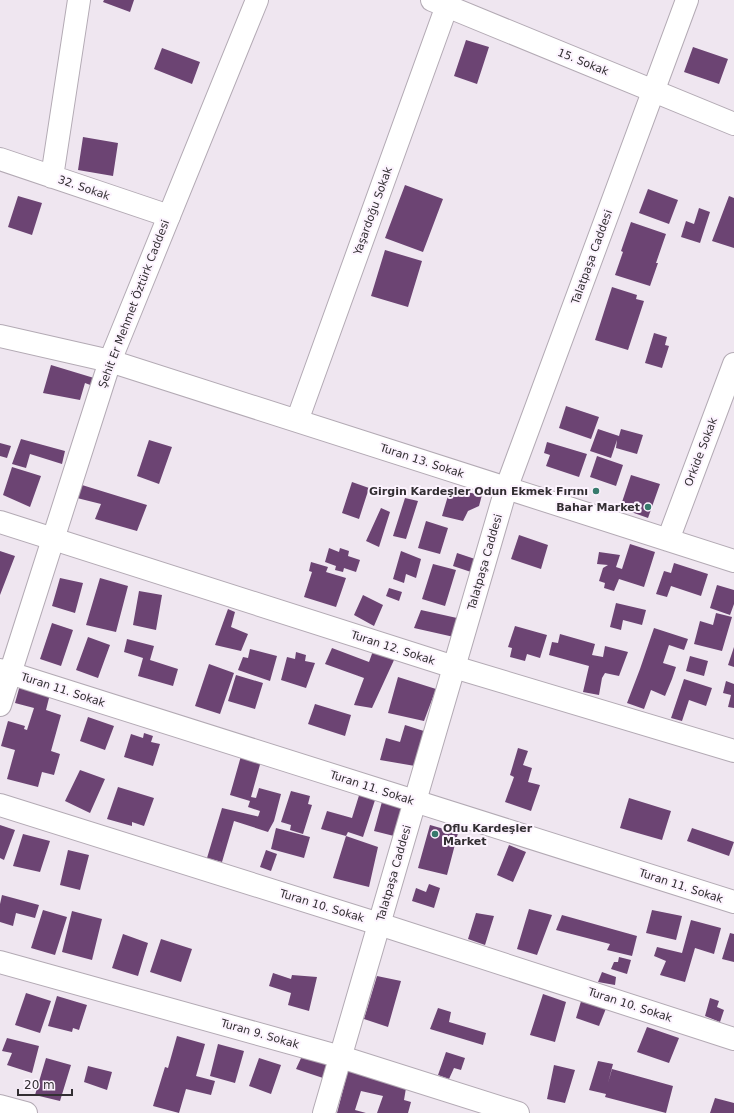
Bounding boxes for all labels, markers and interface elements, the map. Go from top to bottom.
street label: 15. Sokak [556,46,611,78]
street label: Yaşardoğu Sokak [351,165,395,258]
street label: 32. Sokak [56,173,112,203]
street label: Talatpaşa Caddesi [569,208,615,307]
street label: Şehit Er Mehmet Öztürk Caddesi [96,218,172,390]
street label: Orkide Sokak [682,415,720,488]
street label: Turan 13. Sokak [377,441,466,481]
place label: Girgin Kardeşler Odun Ekmek Fırını [369,485,588,498]
marker: Girgin Kardeşler Odun Ekmek Fırını [591,486,601,496]
place label: Bahar Market [556,501,640,514]
marker: Bahar Market [643,502,653,512]
street label: Talatpaşa Caddesi [465,512,505,613]
street label: Turan 12. Sokak [348,628,437,668]
street label: Turan 11. Sokak [18,670,107,710]
street label: Turan 11. Sokak [327,768,416,808]
place label: Oflu Kardeşler Market [443,822,533,848]
street label: Talatpaşa Caddesi [374,823,414,924]
marker: Oflu Kardeşler Market [430,829,440,839]
street label: Turan 11. Sokak [636,866,725,906]
street label: Turan 10. Sokak [277,887,366,925]
street label: Turan 10. Sokak [585,985,674,1025]
street label: Turan 9. Sokak [218,1016,301,1052]
scale bar [18,1071,72,1097]
text: 20 m [24,1078,55,1092]

